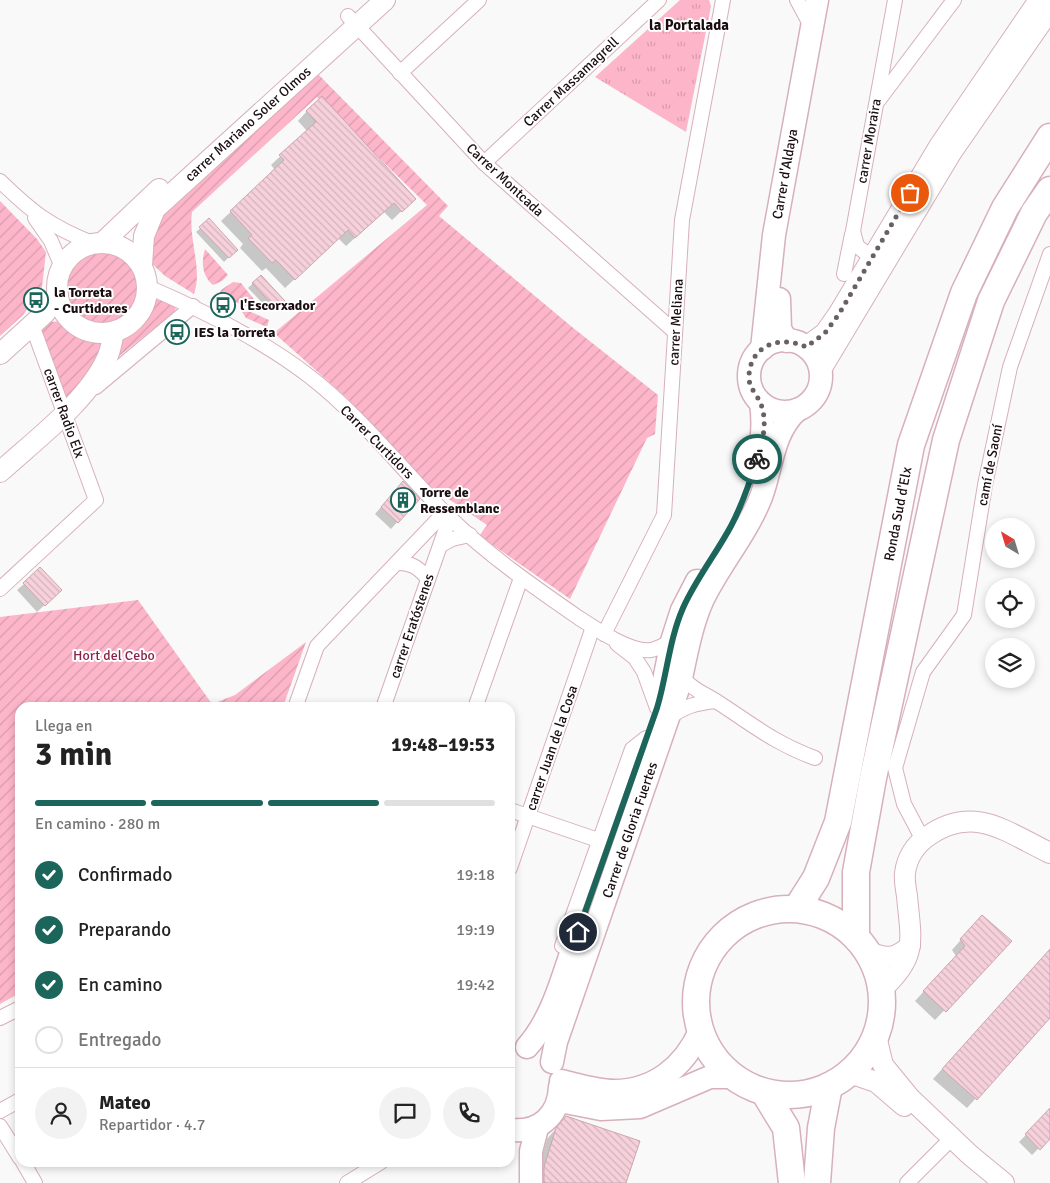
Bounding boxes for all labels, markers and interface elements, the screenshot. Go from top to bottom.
district label: la Portalada [649,16,729,34]
street label: Carrer Massamagrell [520,33,622,131]
street label: carrer Mariano Soler Olmos [181,63,315,185]
street label: carrer Moraira [853,97,885,185]
street label: Carrer d'Aldaya [769,128,801,220]
street label: Carrer Montcada [463,140,547,220]
pin [889,172,931,214]
icon: bag [896,179,924,207]
street label: carrer Meliana [665,278,687,366]
place label: la Torreta - Curtidores [54,284,127,317]
bus stop icon: la Torreta - Curtidores [23,287,49,313]
bus stop icon: l'Escorxador [210,292,236,318]
place label: l'Escorxador [240,297,316,314]
bus stop icon: IES la Torreta [164,319,190,345]
place label: IES la Torreta [194,324,276,341]
street label: carrer Radio Elx [40,366,88,461]
street label: Carrer Curtidors [337,402,417,482]
street label: camí de Saoní [974,423,1006,507]
courier [732,434,782,484]
icon: bike [743,445,771,473]
street label: Ronda Sud d'Elx [881,465,916,563]
place label: Torre de Ressemblanc [420,484,500,517]
building icon: Torre de Ressemblanc [390,487,416,513]
north arrow [985,518,1035,568]
map controls [985,518,1035,688]
street label: carrer Eratóstenes [386,571,438,681]
button: locate [985,578,1035,628]
button: layers [985,638,1035,688]
park label: Hort del Cebo [73,647,155,664]
street label: carrer Juan de la Cosa [523,683,581,813]
text: Llega en [35,716,93,736]
text: 19:48–19:53 [391,733,495,757]
text: 3 min [35,735,112,774]
street label: Carrer de Gloria Fuertes [599,760,661,900]
text: En camino · 280 m [35,814,160,834]
icon: check [35,861,63,889]
text: Confirmado [78,863,172,887]
text: 19:18 [456,865,495,885]
pin [557,911,599,953]
icon: check [35,916,63,944]
text: Preparando [78,918,171,942]
icon: home [564,918,592,946]
text: 19:19 [456,920,495,940]
icon: check [35,971,63,999]
text: En camino [78,973,162,997]
text: 19:42 [456,975,495,995]
text: Entregado [78,1028,161,1052]
button: person [35,1087,87,1139]
button: chat [379,1087,431,1139]
button: phone [443,1087,495,1139]
text: Mateo [99,1091,151,1115]
text: Repartidor · 4.7 [99,1115,205,1135]

